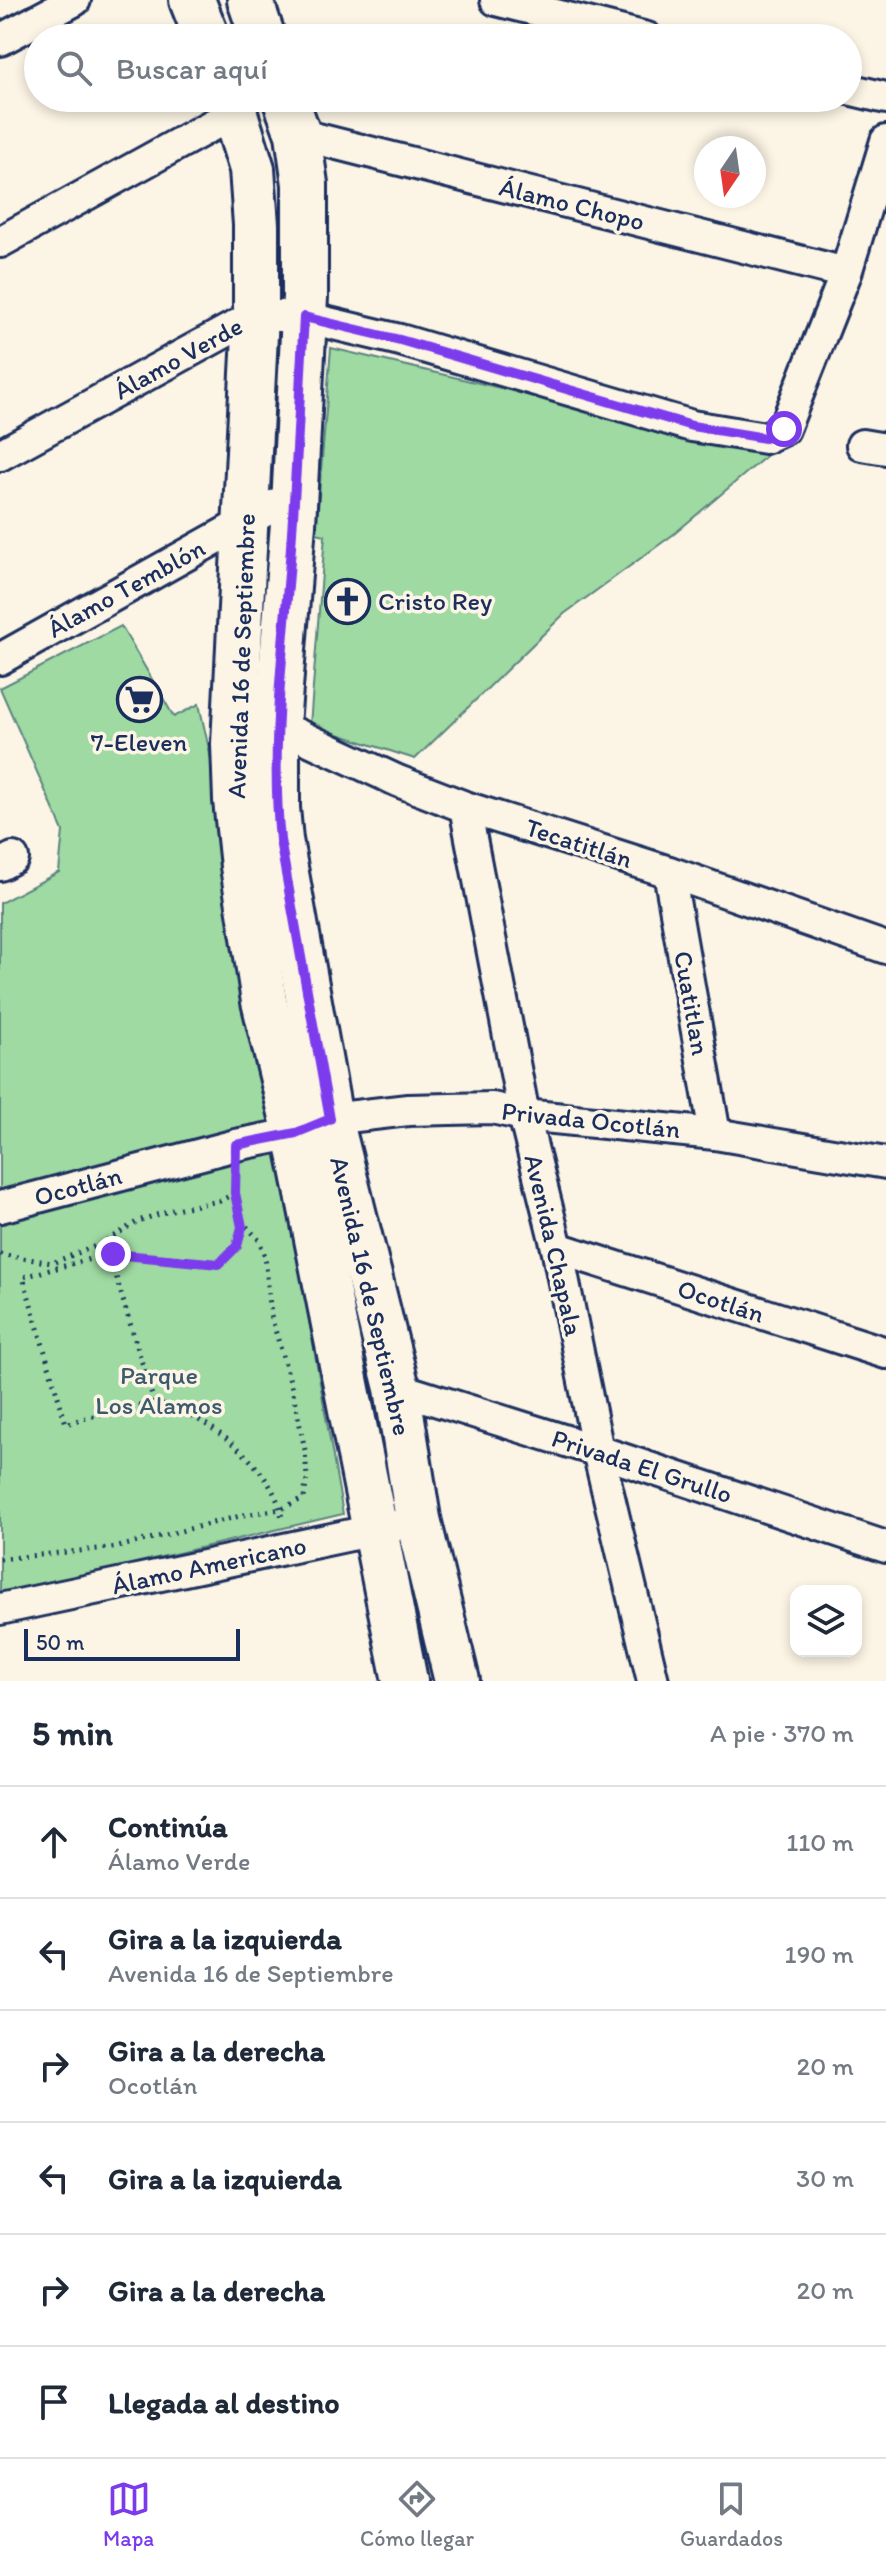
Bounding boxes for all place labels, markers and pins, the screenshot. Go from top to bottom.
church icon: Cristo Rey [323,577,371,625]
place label: Cristo Rey [378,585,492,617]
supermarket icon: 7-Eleven [115,675,163,723]
place label: 7-Eleven [91,726,188,758]

